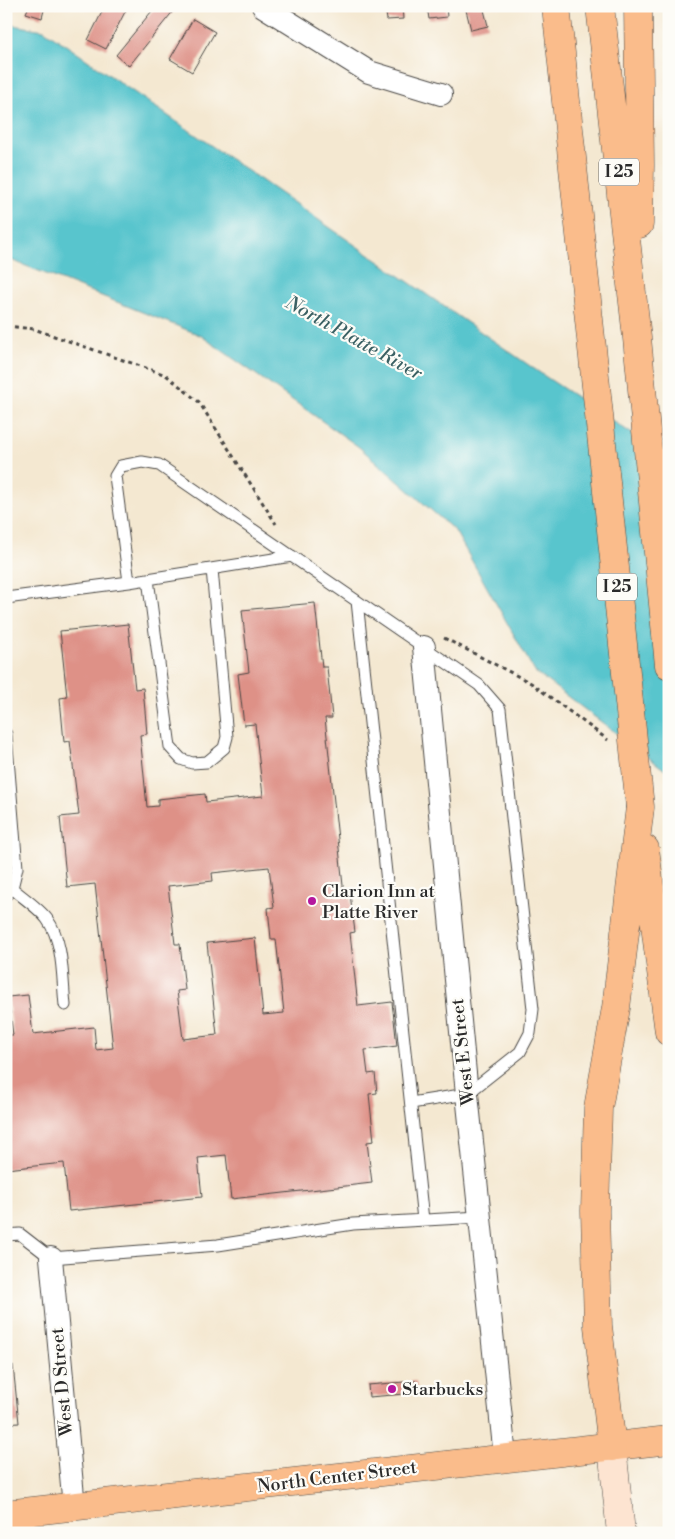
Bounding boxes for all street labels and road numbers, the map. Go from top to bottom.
road number: I 25 [599,158,639,186]
road number: I 25 [597,574,637,600]
street label: West E Street [446,997,480,1108]
street label: West D Street [46,1326,78,1438]
street label: North Center Street [256,1456,419,1498]

